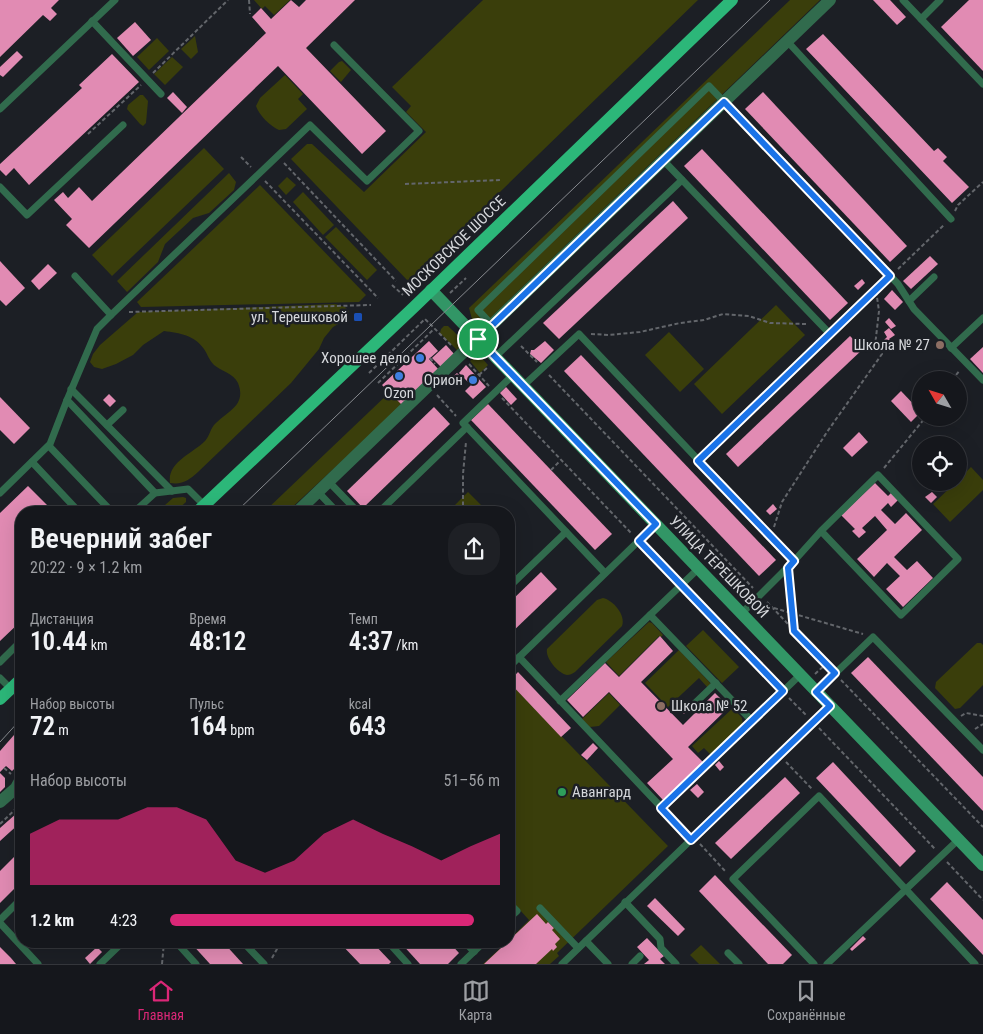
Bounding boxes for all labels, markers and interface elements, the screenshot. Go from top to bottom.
street label: МОСКОВСКОЕ ШОССЕ [399,192,509,300]
place label: ул. Терешковой [251,308,348,326]
marker: ул. Терешковой [352,311,364,323]
pin [457,318,499,360]
icon: arrive [464,325,492,353]
place label: Школа № 27 [853,336,930,354]
marker: Школа № 27 [934,339,946,351]
place label: Хорошее дело [321,349,410,367]
marker: Хорошее дело [414,352,426,364]
marker: Ozon [393,370,405,382]
place label: Орион [424,371,463,389]
north arrow [912,371,968,426]
map controls [912,371,967,491]
marker: Орион [467,374,479,386]
place label: Ozon [384,384,414,402]
button: locate [912,436,967,491]
street label: УЛИЦА ТЕРЕШКОВОЙ [666,512,772,622]
text: Вечерний забег [30,522,212,555]
button: share [448,523,500,575]
text: 20:22 · 9 × 1.2 km [30,558,142,577]
text: Дистанция [30,611,94,627]
text: Время [189,611,226,627]
text: Темп [349,611,378,627]
text: 10.44 [30,627,87,656]
text: 48:12 [189,627,246,656]
text: 4:37 [349,627,393,656]
text: km [87,637,108,653]
text: /km [393,637,418,653]
text: Набор высоты [30,696,115,712]
text: Пульс [189,696,224,712]
text: kcal [349,696,371,712]
place label: Школа № 52 [671,697,748,715]
marker: Школа № 52 [655,700,667,712]
text: 72 [30,712,55,741]
text: 164 [189,712,227,741]
text: 643 [349,712,386,741]
text: m [55,722,69,738]
text: bpm [227,722,255,738]
text: Набор высоты [30,771,127,790]
text: 51–56 m [444,771,500,790]
place label: Авангард [572,783,631,801]
marker: Авангард [556,786,568,798]
text: 1.2 km [30,911,74,930]
text: 4:23 [110,911,137,930]
tab: Главная [137,977,184,1023]
tab: Карта [459,977,492,1023]
tab: Сохранённые [767,977,846,1023]

